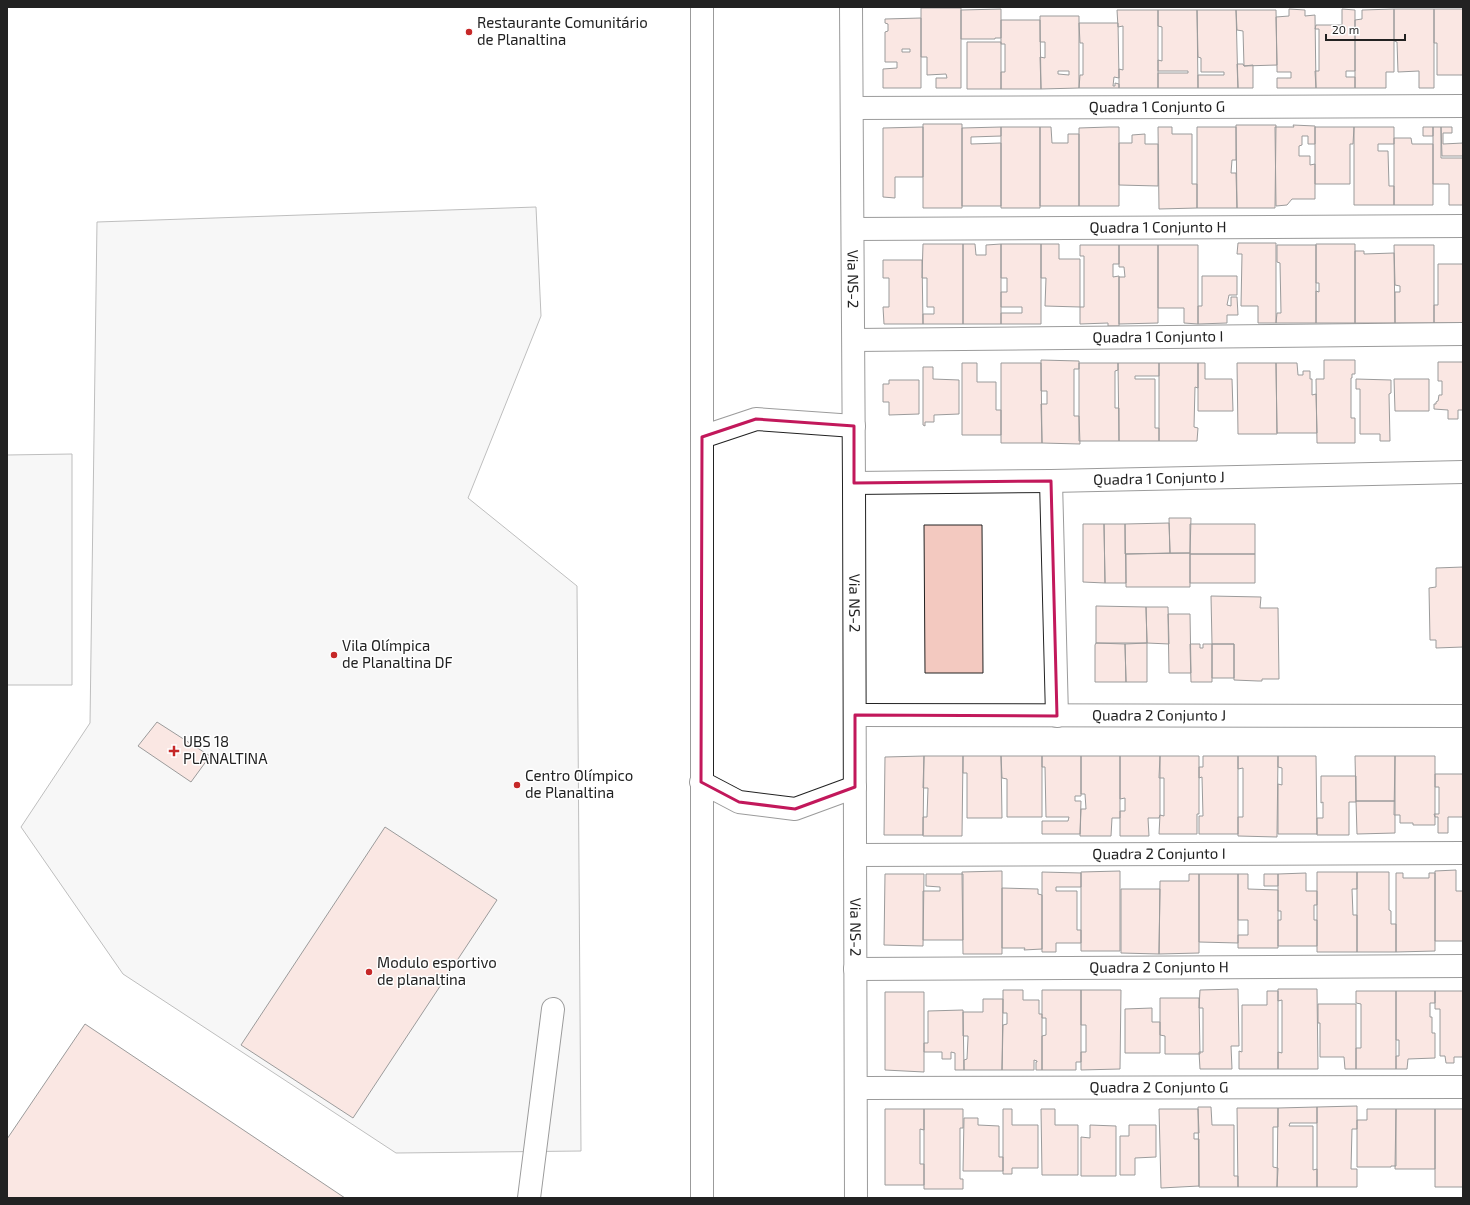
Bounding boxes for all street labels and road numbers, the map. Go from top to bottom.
street label: Quadra 1 Conjunto G [1089,97,1225,116]
street label: Quadra 1 Conjunto H [1089,217,1227,237]
street label: Via NS-2 [845,250,863,308]
street label: Quadra 1 Conjunto I [1092,326,1223,347]
street label: Quadra 1 Conjunto J [1093,467,1225,489]
street label: Via NS-2 [846,574,864,632]
street label: Quadra 2 Conjunto J [1092,705,1226,725]
street label: Quadra 2 Conjunto I [1092,844,1226,863]
street label: Via NS-2 [847,898,865,956]
street label: Quadra 2 Conjunto H [1089,957,1229,977]
street label: Quadra 2 Conjunto G [1090,1077,1228,1097]

